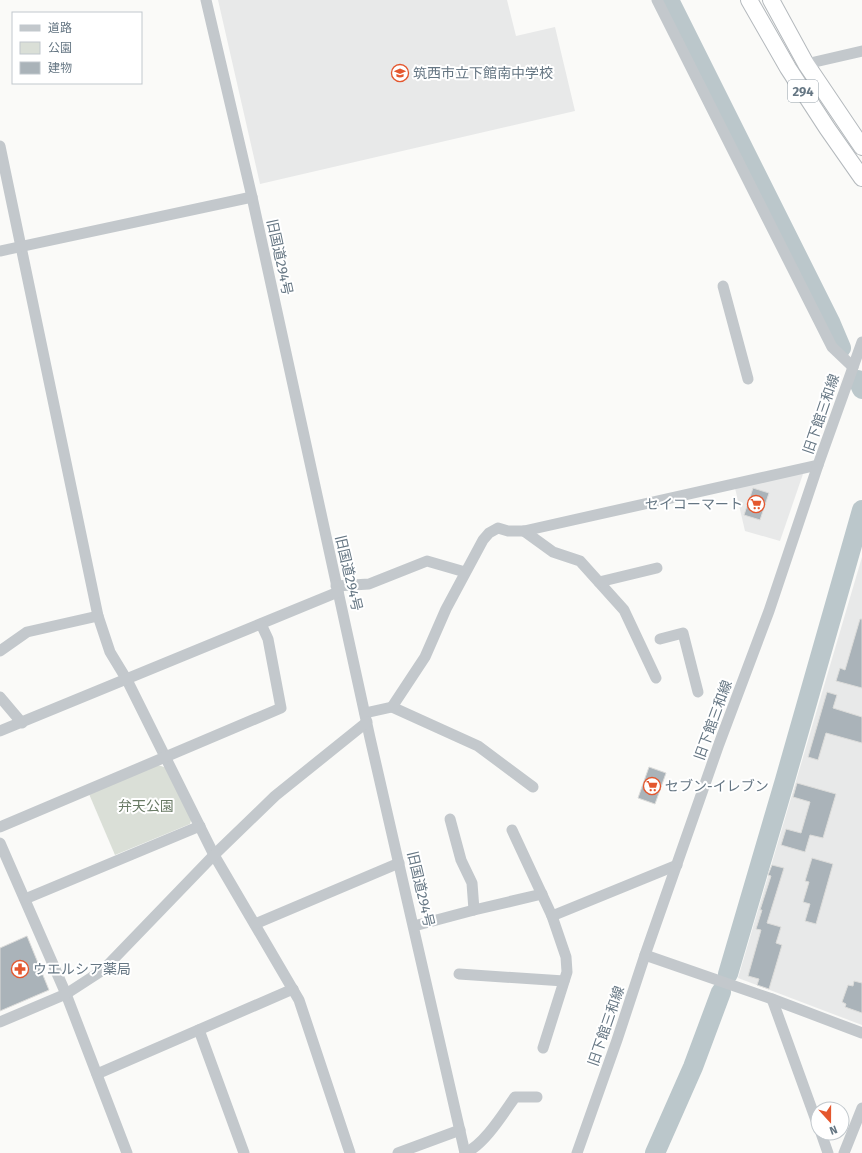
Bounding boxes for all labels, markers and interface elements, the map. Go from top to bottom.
legend [12,12,142,84]
text: 道路 [48,21,72,35]
text: 公園 [48,41,72,55]
text: 建物 [48,61,72,75]
school or university icon: 筑西市立下館南中学校 [390,63,410,83]
place label: 筑西市立下館南中学校 [413,65,553,82]
road number: 294 [788,80,818,102]
street label: 旧国道294号 [263,217,296,297]
street label: 旧下館三和線 [800,372,843,457]
supermarket icon: セイコーマート [746,494,766,514]
place label: セイコーマート [645,496,743,513]
street label: 旧国道294号 [332,533,366,613]
street label: 旧下館三和線 [691,678,736,763]
supermarket icon: セブン-イレブン [642,776,662,796]
place label: セブン-イレブン [665,778,769,795]
park label: 弁天公園 [118,798,174,815]
street label: 旧国道294号 [404,849,438,929]
pharmacy icon: ウエルシア薬局 [10,959,30,979]
place label: ウエルシア薬局 [33,961,131,978]
street label: 旧下館三和線 [585,984,628,1069]
north arrow [810,1101,850,1141]
text: N [828,1122,839,1137]

